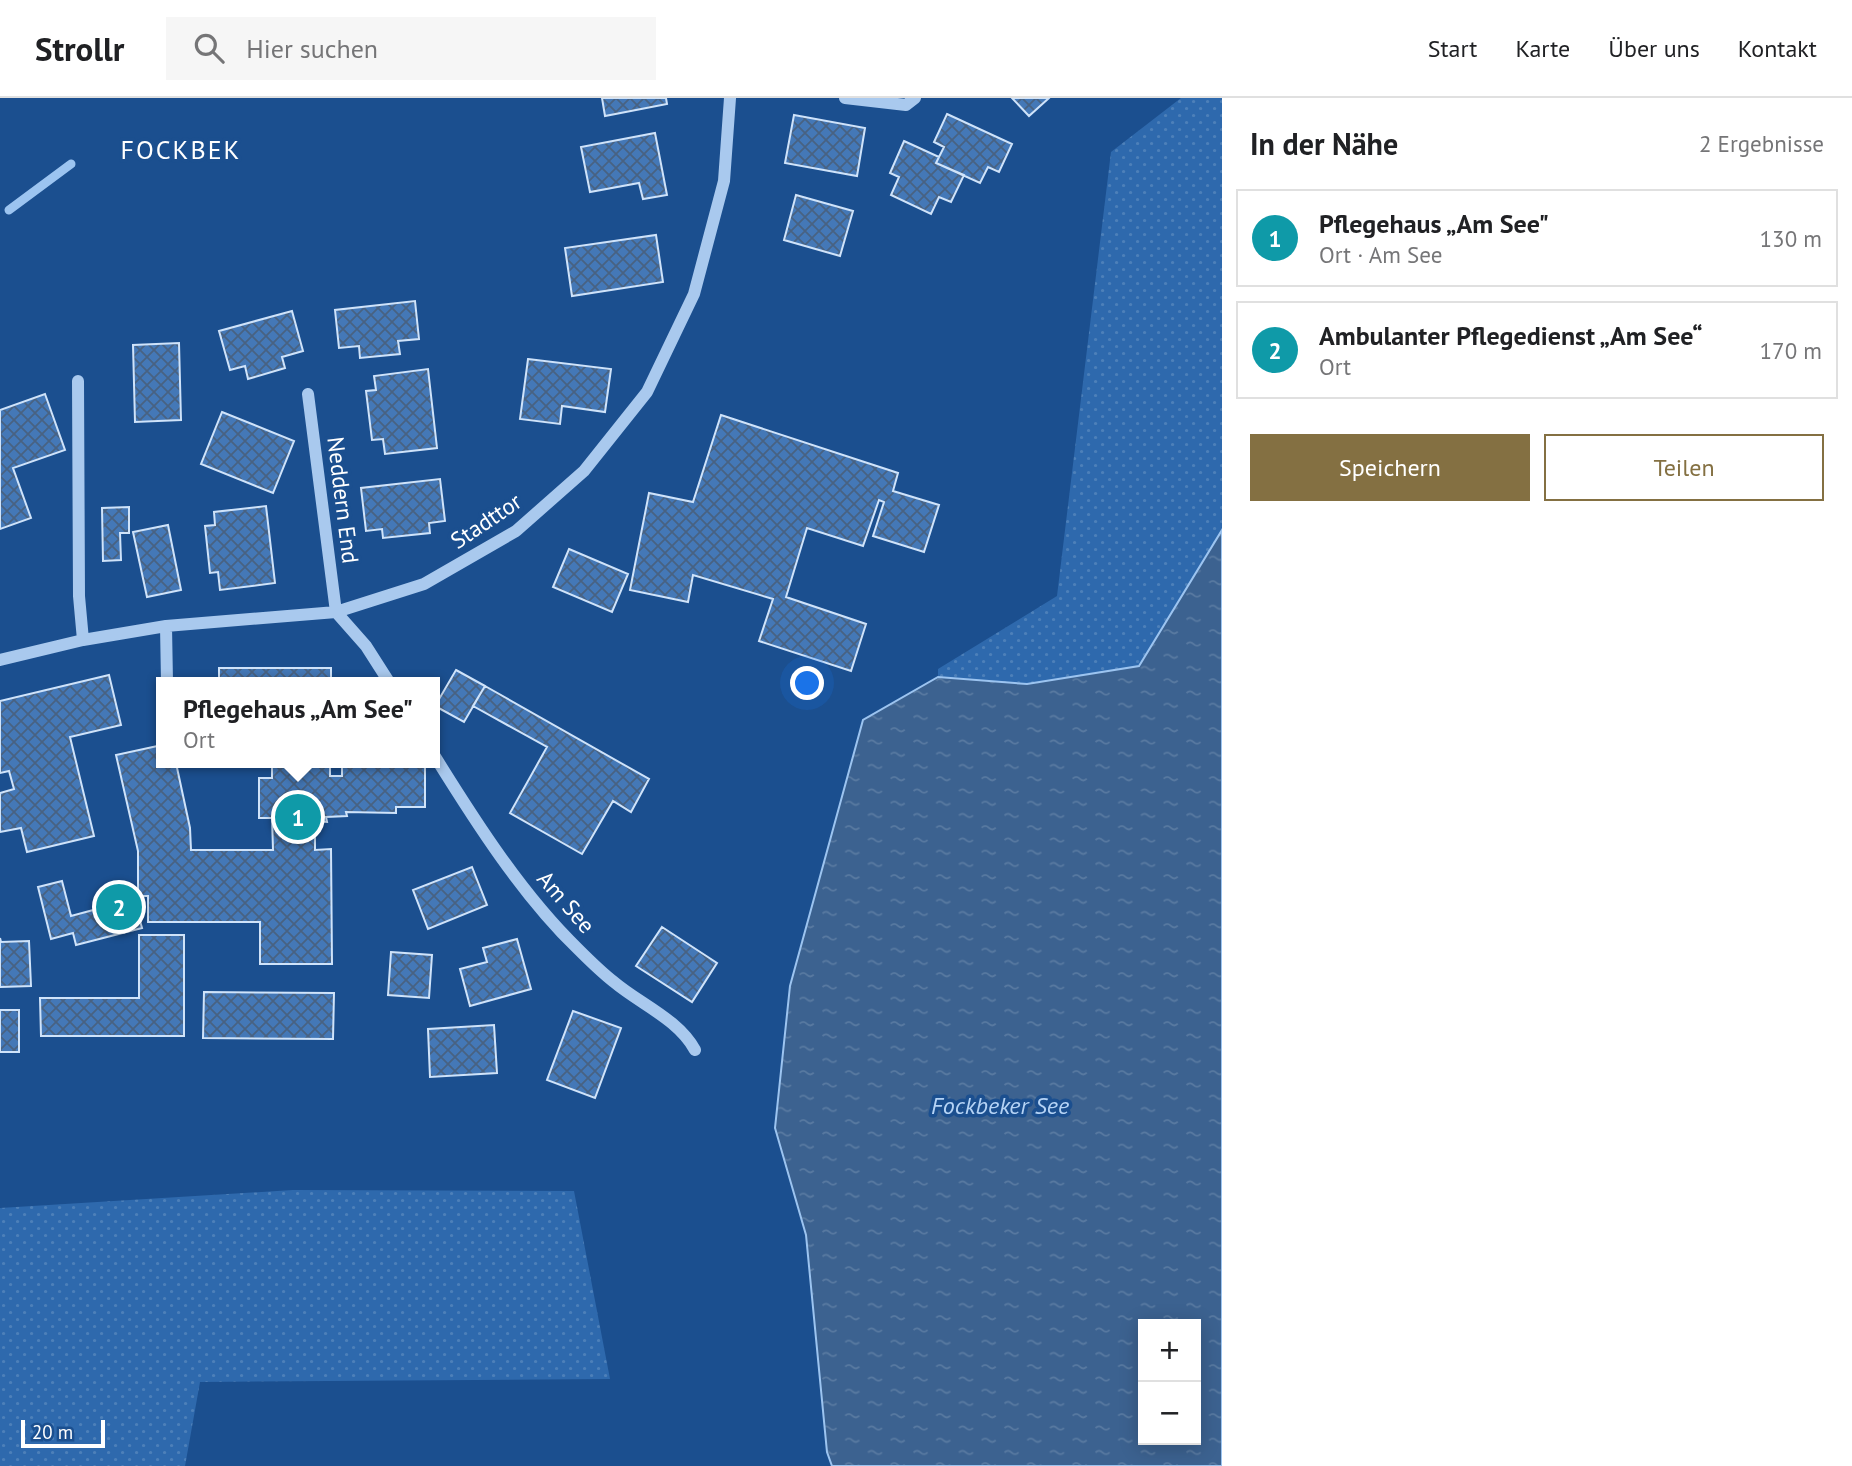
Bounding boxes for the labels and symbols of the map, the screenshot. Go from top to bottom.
district label: FOCKBEK [121,133,241,166]
street label: Neddern End [321,435,366,565]
street label: Stadttor [445,486,527,555]
your location [790,666,824,700]
pin: 1 [275,791,321,843]
street label: Am See [531,864,601,939]
pin: 2 [96,881,142,933]
water label: Fockbeker See [931,1090,1069,1121]
scale bar [21,1417,105,1449]

